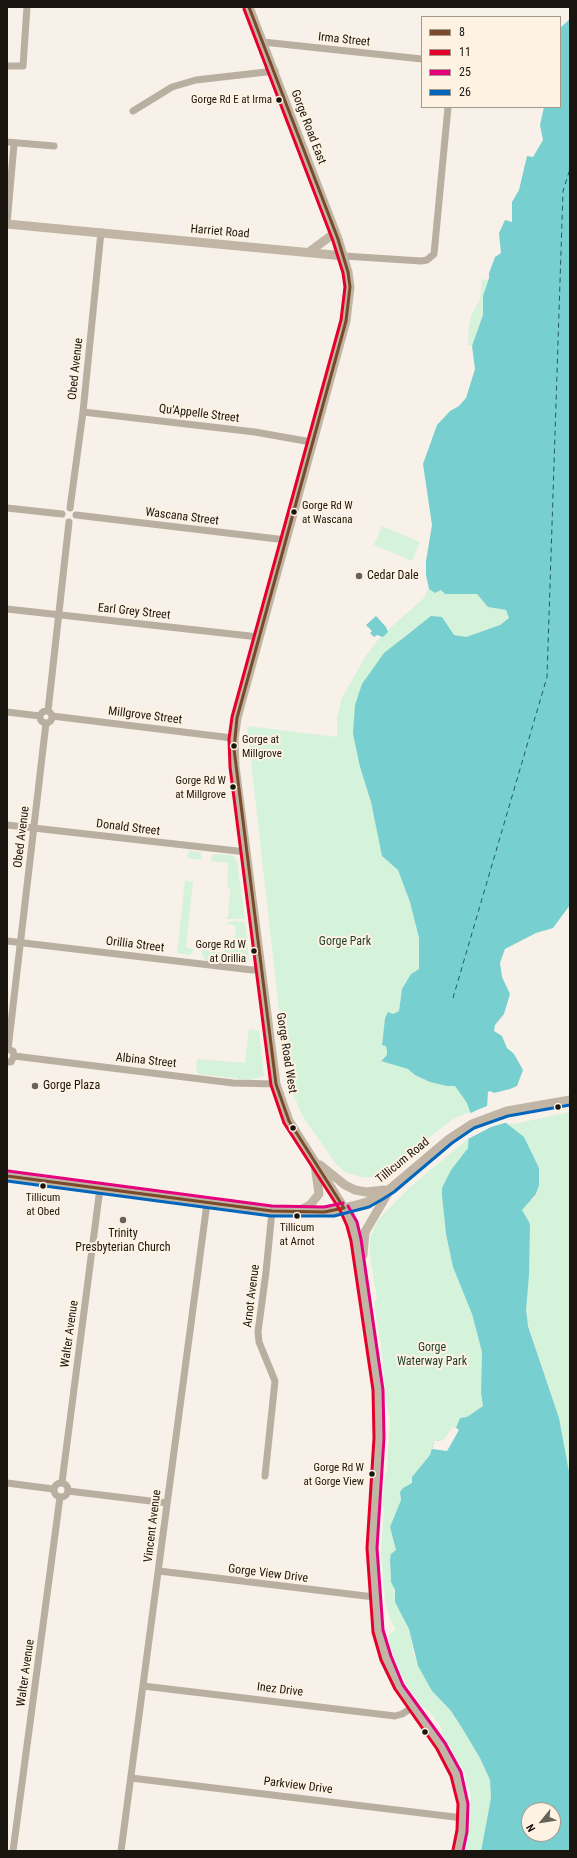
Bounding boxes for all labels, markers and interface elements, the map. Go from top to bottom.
legend [421,16,561,108]
text: 8 [459,25,465,39]
street label: Irma Street [317,30,371,50]
text: 11 [459,45,471,59]
text: 25 [459,65,471,79]
text: 26 [459,85,471,99]
street label: Gorge Road East [287,88,329,166]
place label: Gorge Rd E at Irma [191,93,272,107]
marker: Gorge Rd E at Irma [274,95,284,105]
street label: Harriet Road [190,222,250,242]
street label: Obed Avenue [66,337,86,401]
street label: Qu'Appelle Street [158,402,240,426]
place label: Gorge Rd W at Wascana [302,499,353,525]
street label: Wascana Street [144,505,220,529]
marker: Gorge Rd W at Wascana [289,507,299,517]
place label: Cedar Dale [367,569,419,583]
marker: Cedar Dale [354,571,364,581]
street label: Earl Grey Street [97,601,171,623]
street label: Millgrove Street [107,704,183,728]
place label: Gorge at Millgrove [242,733,282,759]
marker: Gorge at Millgrove [229,741,239,751]
place label: Gorge Rd W at Millgrove [175,774,226,800]
marker: Gorge Rd W at Millgrove [228,782,238,792]
street label: Obed Avenue [11,805,33,869]
street label: Donald Street [95,817,161,839]
street label: Orillia Street [105,934,165,956]
park label: Gorge Park [319,935,371,949]
place label: Gorge Rd W at Orillia [195,938,246,964]
marker: Gorge Rd W at Orillia [249,946,259,956]
street label: Gorge Road West [273,1012,299,1094]
street label: Albina Street [115,1051,177,1071]
place label: Gorge Plaza [43,1079,100,1093]
marker: Gorge Plaza [30,1081,40,1091]
unlabelled marker [553,1102,563,1112]
unlabelled marker [288,1123,298,1133]
street label: Tillicum Road [373,1135,433,1187]
marker: Tillicum at Obed [38,1181,48,1191]
place label: Tillicum at Obed [26,1191,60,1217]
marker: Tillicum at Arnot [292,1211,302,1221]
marker: Trinity Presbyterian Church [118,1215,128,1225]
place label: Tillicum at Arnot [280,1221,314,1247]
place label: Trinity Presbyterian Church [75,1227,171,1255]
street label: Arnot Avenue [241,1264,263,1328]
street label: Walter Avenue [58,1300,82,1368]
park label: Gorge Waterway Park [397,1341,467,1369]
place label: Gorge Rd W at Gorge View [304,1461,364,1487]
marker: Gorge Rd W at Gorge View [367,1469,377,1479]
street label: Vincent Avenue [141,1489,165,1563]
street label: Gorge View Drive [227,1562,309,1586]
street label: Walter Avenue [14,1639,38,1707]
street label: Inez Drive [256,1680,304,1700]
unlabelled marker [420,1727,430,1737]
street label: Parkview Drive [263,1775,333,1797]
north arrow [521,1802,561,1842]
text: N [524,1822,538,1834]

